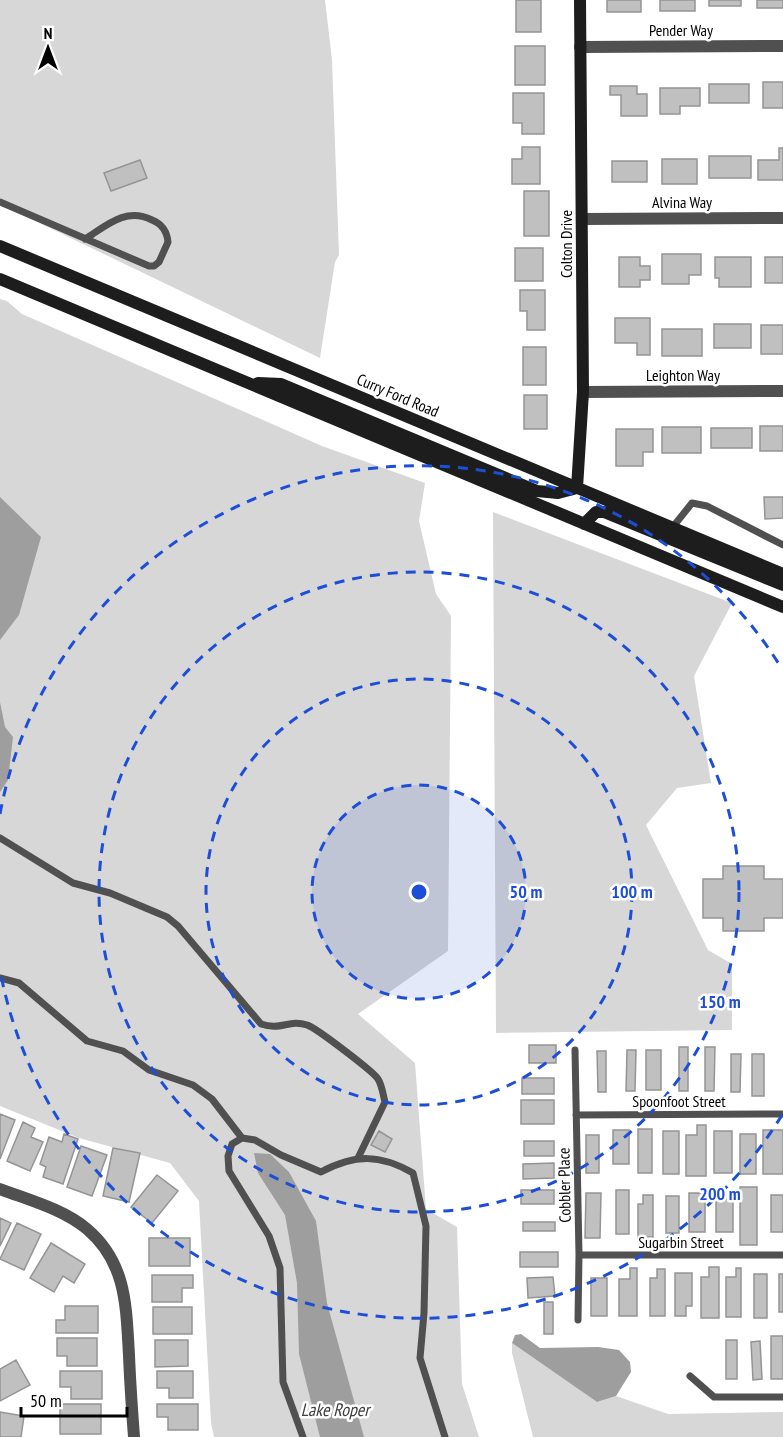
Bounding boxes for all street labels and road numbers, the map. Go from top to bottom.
street label: Pender Way [649,20,713,40]
street label: Alvina Way [652,192,712,212]
street label: Colton Drive [556,210,576,278]
street label: Leighton Way [646,365,720,385]
street label: Curry Ford Road [354,369,442,421]
street label: Spoonfoot Street [632,1091,726,1111]
street label: Cobbler Place [553,1147,575,1223]
street label: Sugarbin Street [638,1232,724,1252]

